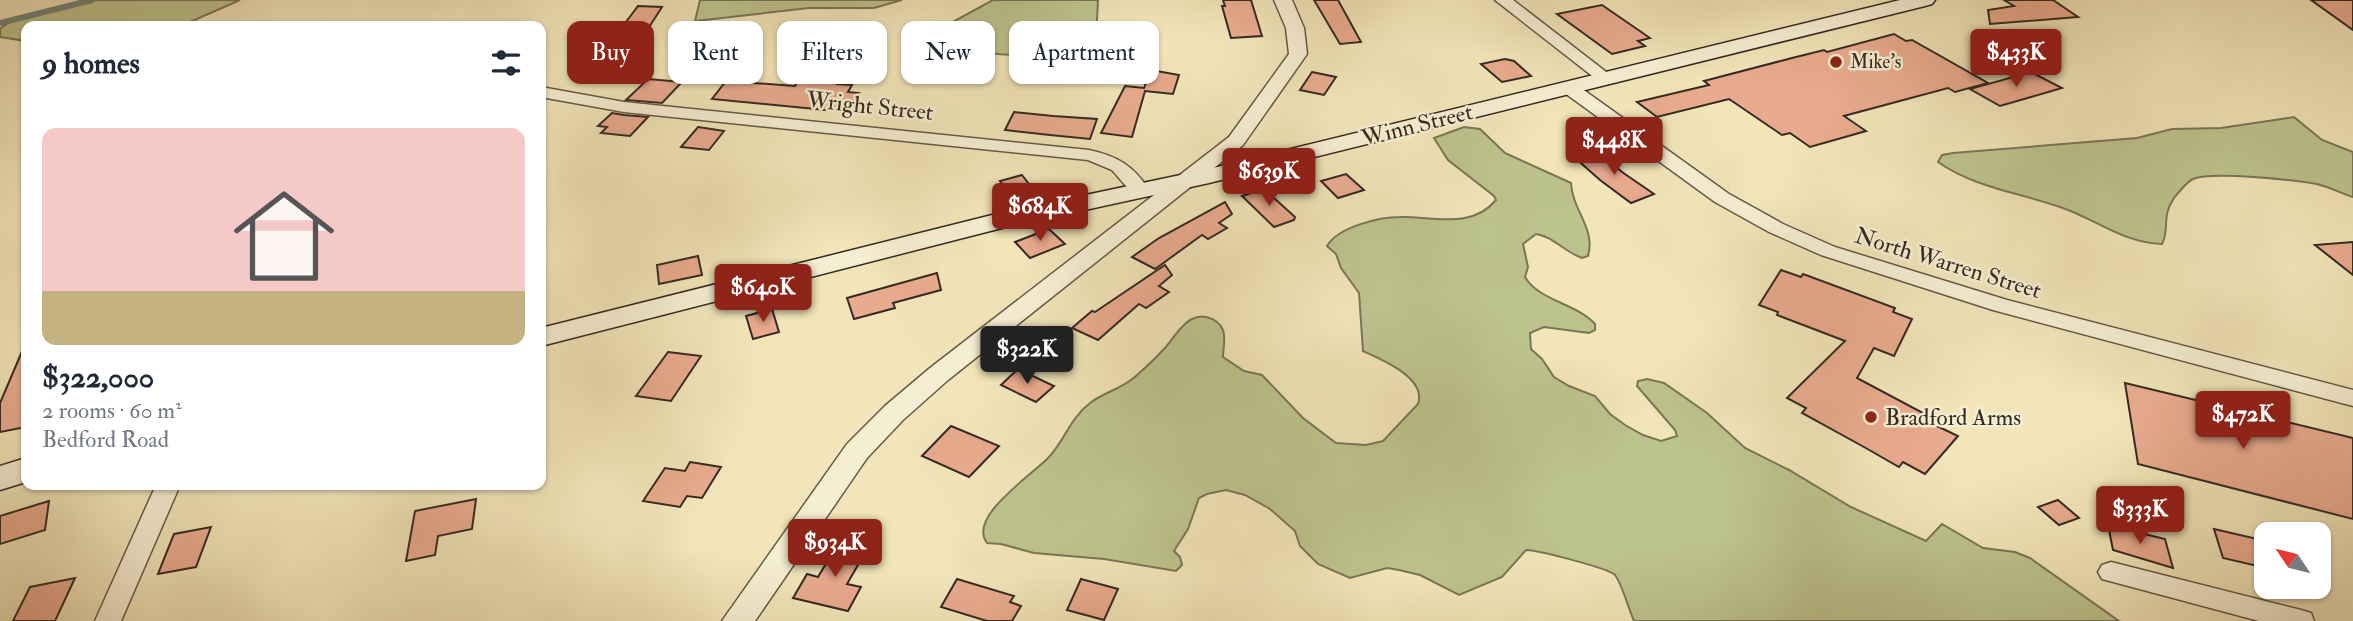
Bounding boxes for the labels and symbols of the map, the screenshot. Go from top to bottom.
pin: $433K [1967,29,2065,89]
place label: Mike's [1850,50,1901,74]
marker: Mike's [1828,54,1844,70]
street label: Wright Street [804,85,935,127]
street label: Winn Street [1357,97,1476,153]
pin: $448K [1565,118,1663,177]
pin: $639K [1220,148,1318,208]
pin: $684K [991,184,1089,243]
street label: North Warren Street [1851,221,2045,305]
pin: $640K [714,264,812,324]
pin: $322K [978,326,1076,386]
pin: $472K [2194,392,2292,451]
place label: Bradford Arms [1885,403,2021,432]
marker: Bradford Arms [1863,409,1879,425]
pin: $333K [2091,486,2189,546]
pin: $934K [786,520,884,579]
north arrow [2254,522,2331,598]

